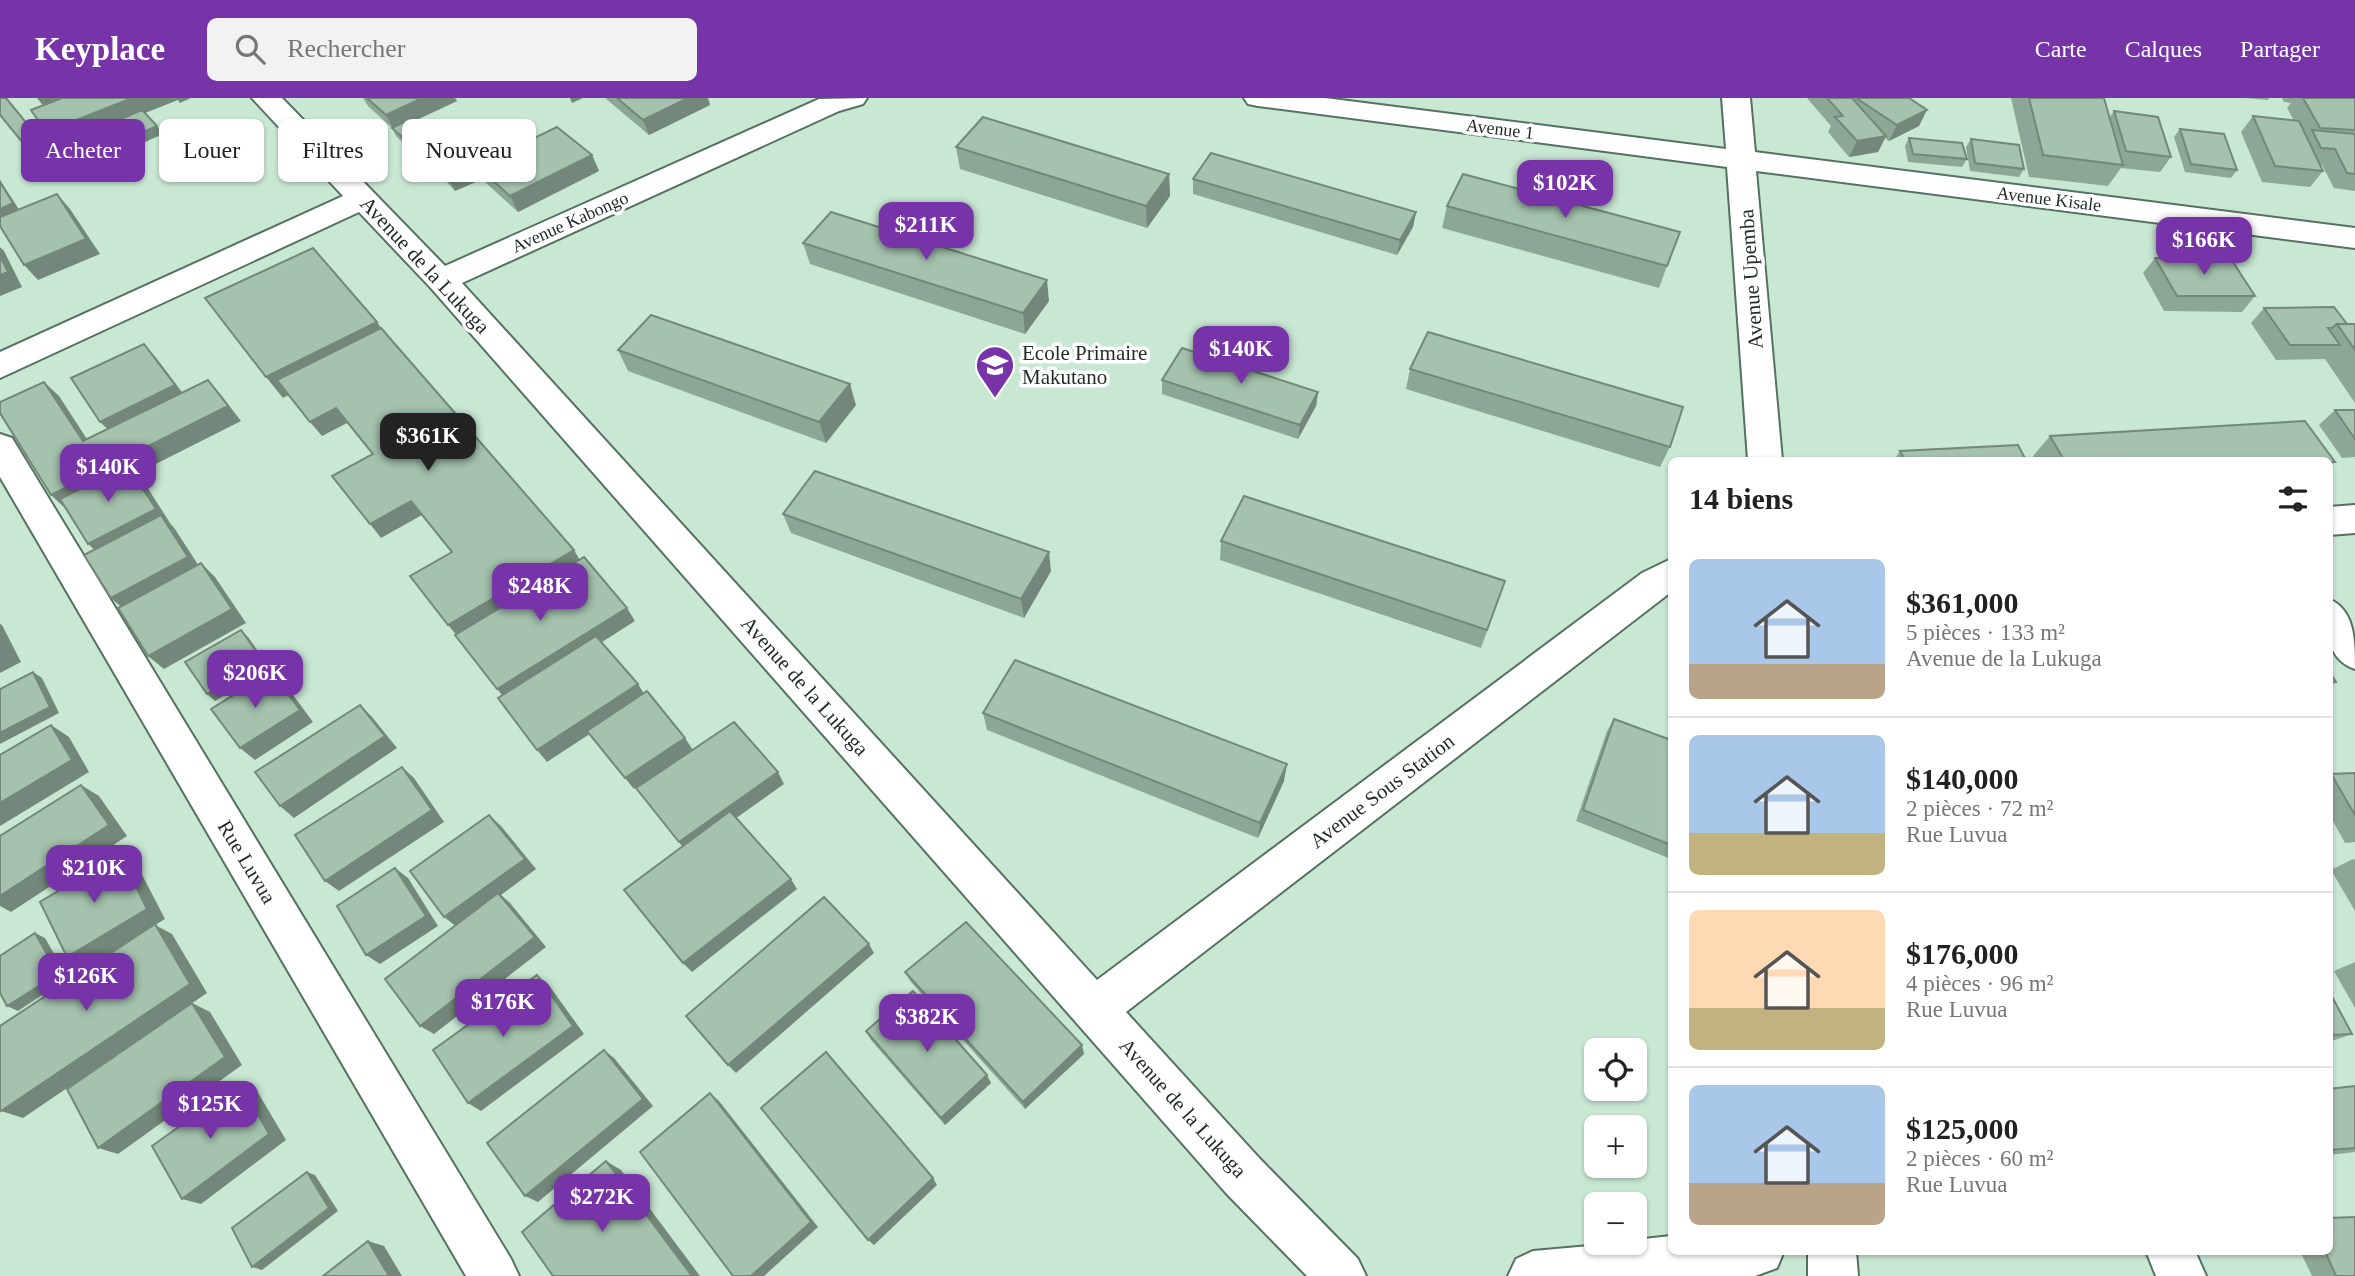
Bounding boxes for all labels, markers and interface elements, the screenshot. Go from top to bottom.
search box [207,18,697,81]
icon: search [231,30,269,68]
text: Keyplace [35,31,165,67]
text: Rechercher [287,34,406,63]
text: Carte [2035,36,2087,62]
text: Calques [2125,36,2202,62]
text: Partager [2240,36,2320,62]
street label: Avenue 1 [1465,115,1535,143]
chip: Acheter [21,119,145,182]
chip: Louer [159,119,264,182]
chip: Filtres [278,119,388,182]
chip: Nouveau [402,119,536,182]
pin: $102K [1516,160,1614,220]
text: $102K [1533,170,1597,195]
street label: Avenue Kisale [1996,183,2102,215]
street label: Avenue Kabongo [509,187,631,257]
street label: Avenue de la Lukuga [355,191,495,339]
pin: $211K [877,202,975,262]
street label: Avenue Upemba [1734,208,1768,350]
text: $211K [895,212,957,237]
pin: $166K [2155,218,2253,277]
text: $166K [2172,227,2236,252]
pin: $140K [1192,327,1290,386]
text: $140K [1209,336,1273,361]
place label: Ecole Primaire Makutano [1022,341,1147,389]
school or university icon: Ecole Primaire Makutano [974,344,1016,399]
pin: $361K [379,414,477,473]
text: $361K [396,423,460,448]
pin: $140K [59,444,157,504]
text: $140K [76,454,140,479]
icon: filters [2274,480,2312,518]
text: 14 biens [1689,482,1793,515]
pin: $248K [491,564,589,623]
text: $248K [508,573,572,598]
text: $361,000 [1906,586,2019,619]
icon: home [1745,587,1829,671]
street label: Avenue de la Lukuga [736,612,874,761]
text: 5 pièces · 133 m² [1906,620,2065,645]
text: Avenue de la Lukuga [1906,646,2102,671]
pin: $206K [206,650,304,710]
text: $206K [223,660,287,685]
street label: Avenue Sous Station [1305,729,1459,853]
text: $140,000 [1906,762,2019,795]
icon: home [1745,763,1829,847]
text: 2 pièces · 72 m² [1906,796,2053,821]
street label: Rue Luvua [213,816,282,908]
text: Rue Luvua [1906,822,2008,847]
pin: $210K [45,846,143,905]
text: $210K [62,855,126,880]
text: $176,000 [1906,937,2019,970]
icon: home [1745,938,1829,1022]
pin: $126K [37,954,135,1013]
text: $126K [54,963,118,988]
text: 4 pièces · 96 m² [1906,971,2053,996]
pin: $176K [454,979,552,1039]
text: $176K [471,989,535,1014]
pin: $382K [878,995,976,1054]
text: Rue Luvua [1906,997,2008,1022]
text: $382K [895,1004,959,1029]
street label: Avenue de la Lukuga [1114,1034,1252,1183]
map controls [1584,1038,1647,1255]
button: locate [1584,1038,1647,1101]
pin: $125K [161,1082,259,1141]
text: $125K [178,1091,242,1116]
text: $125,000 [1906,1112,2019,1145]
icon: home [1745,1113,1829,1197]
button: + [1584,1115,1647,1178]
text: 2 pièces · 60 m² [1906,1146,2053,1171]
text: Rue Luvua [1906,1172,2008,1197]
pin: $272K [553,1174,651,1234]
text: $272K [570,1184,634,1209]
button: − [1584,1192,1647,1255]

